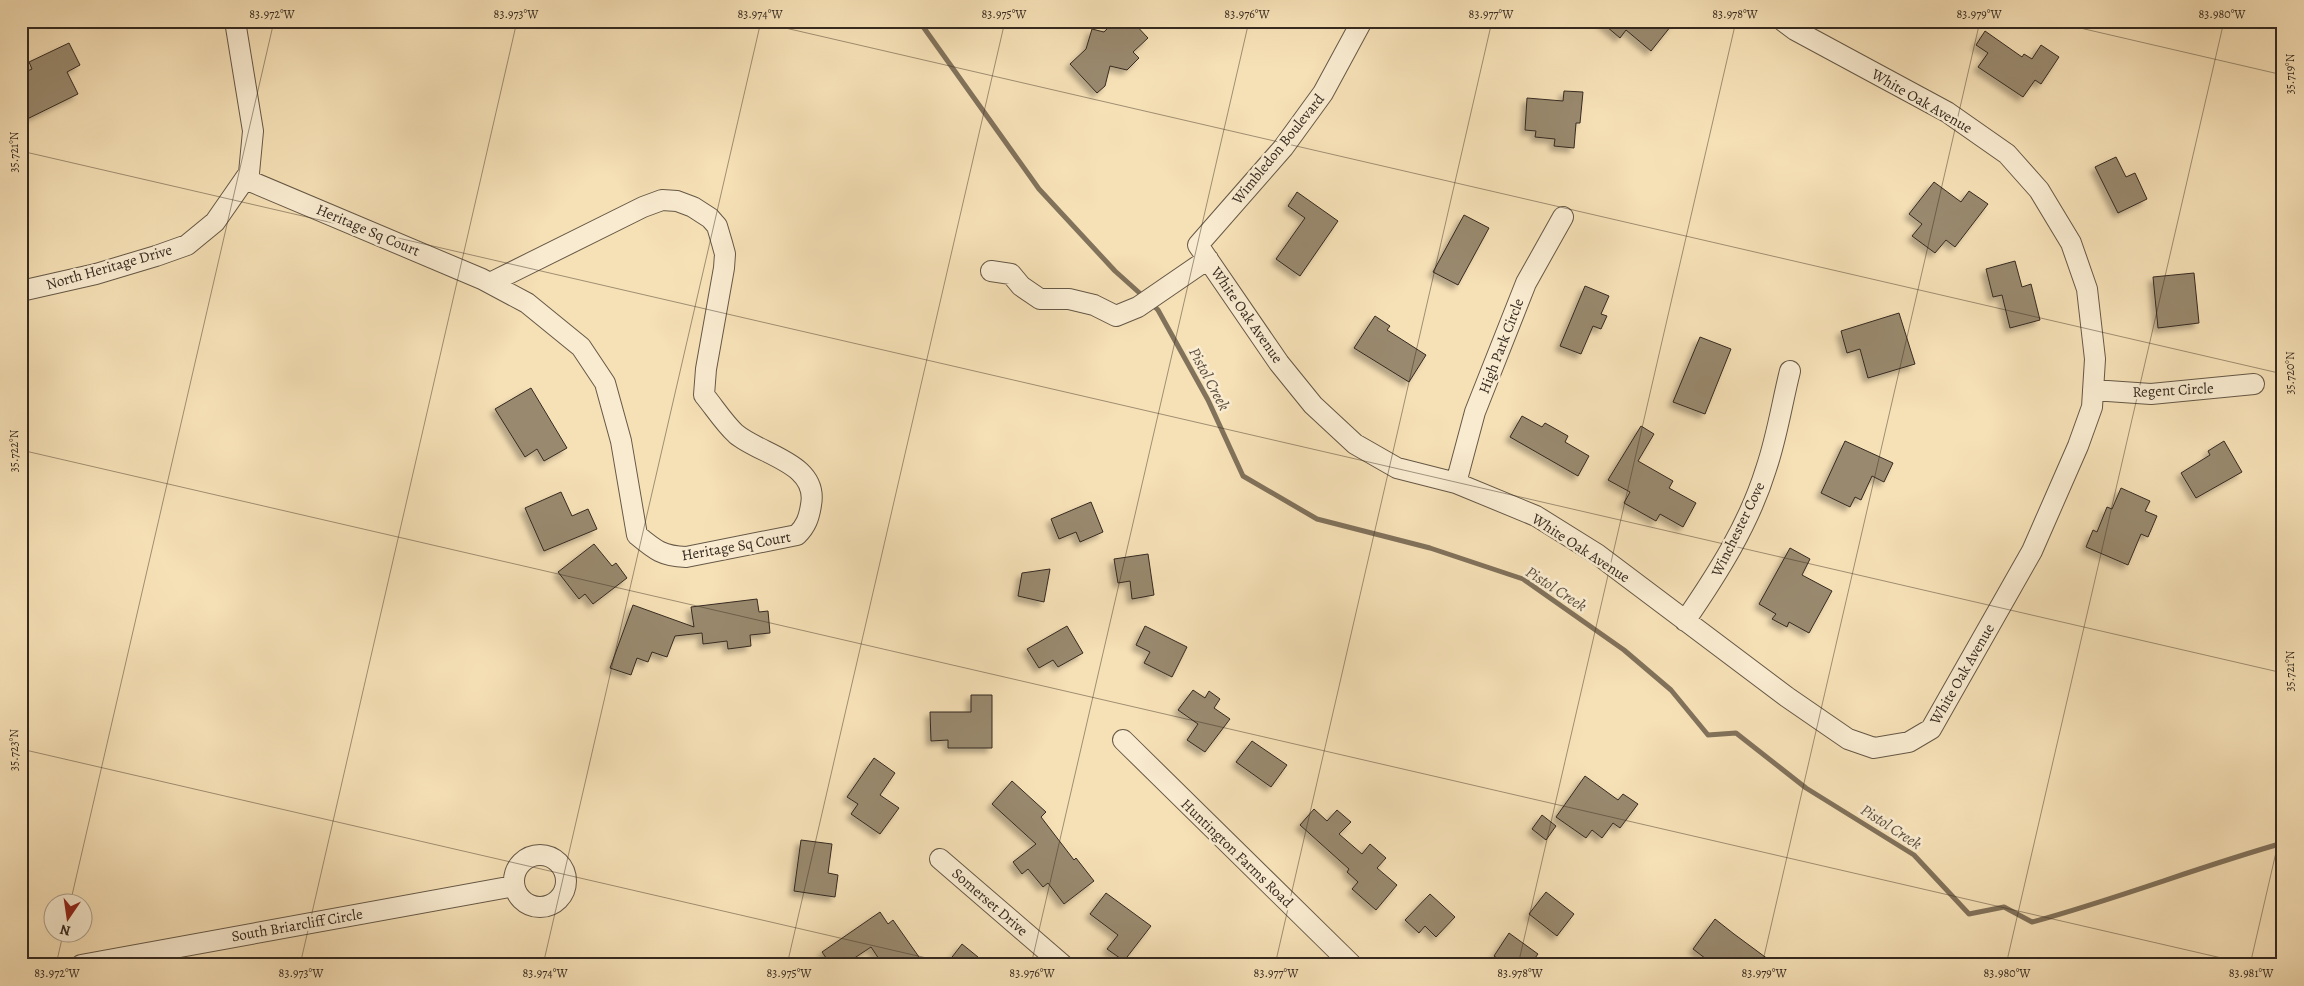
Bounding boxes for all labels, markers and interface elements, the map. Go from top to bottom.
text: 83.972°W [249,6,296,22]
text: 83.973°W [494,6,539,22]
text: 83.974°W [737,6,783,22]
text: 83.975°W [982,6,1027,22]
text: 83.976°W [1224,6,1270,22]
text: 83.977°W [1469,6,1514,22]
text: 83.978°W [1712,6,1759,22]
text: 83.979°W [1956,6,2002,22]
text: 83.980°W [2199,6,2246,22]
text: 35.719°N [2282,53,2298,94]
street label: White Oak Avenue [1867,64,1976,138]
street label: Wimbledon Boulevard [1227,89,1329,209]
text: 35.721°N [6,131,22,172]
street label: Heritage Sq Court [313,199,423,261]
street label: North Heritage Drive [44,239,175,295]
street label: White Oak Avenue [1206,262,1288,367]
street label: High Park Circle [1474,295,1528,397]
water label: Pistol Creek [1183,343,1235,415]
text: 35.720°N [2282,351,2298,395]
street label: Regent Circle [2132,378,2214,402]
text: 35.722°N [6,429,22,472]
street label: Winchester Cove [1706,478,1770,580]
street label: White Oak Avenue [1527,508,1634,587]
street label: Heritage Sq Court [680,527,792,565]
water label: Pistol Creek [1521,561,1591,617]
street label: White Oak Avenue [1925,620,1999,729]
text: 35.721°N [2282,650,2298,691]
text: 35.723°N [6,729,22,771]
street label: Huntington Farms Road [1177,794,1298,912]
water label: Pistol Creek [1856,799,1926,855]
street label: Somerset Drive [948,863,1032,941]
north arrow [42,894,92,944]
street label: South Briarcliff Circle [230,904,364,946]
text: N [58,920,72,941]
text: 83.972°W [34,965,81,981]
text: 83.973°W [279,965,324,981]
text: 83.974°W [522,965,568,981]
text: 83.975°W [767,965,812,981]
text: 83.976°W [1009,965,1055,981]
text: 83.977°W [1254,965,1299,981]
text: 83.978°W [1497,965,1544,981]
text: 83.979°W [1741,965,1787,981]
text: 83.980°W [1984,965,2031,981]
text: 83.981°W [2229,965,2274,981]

